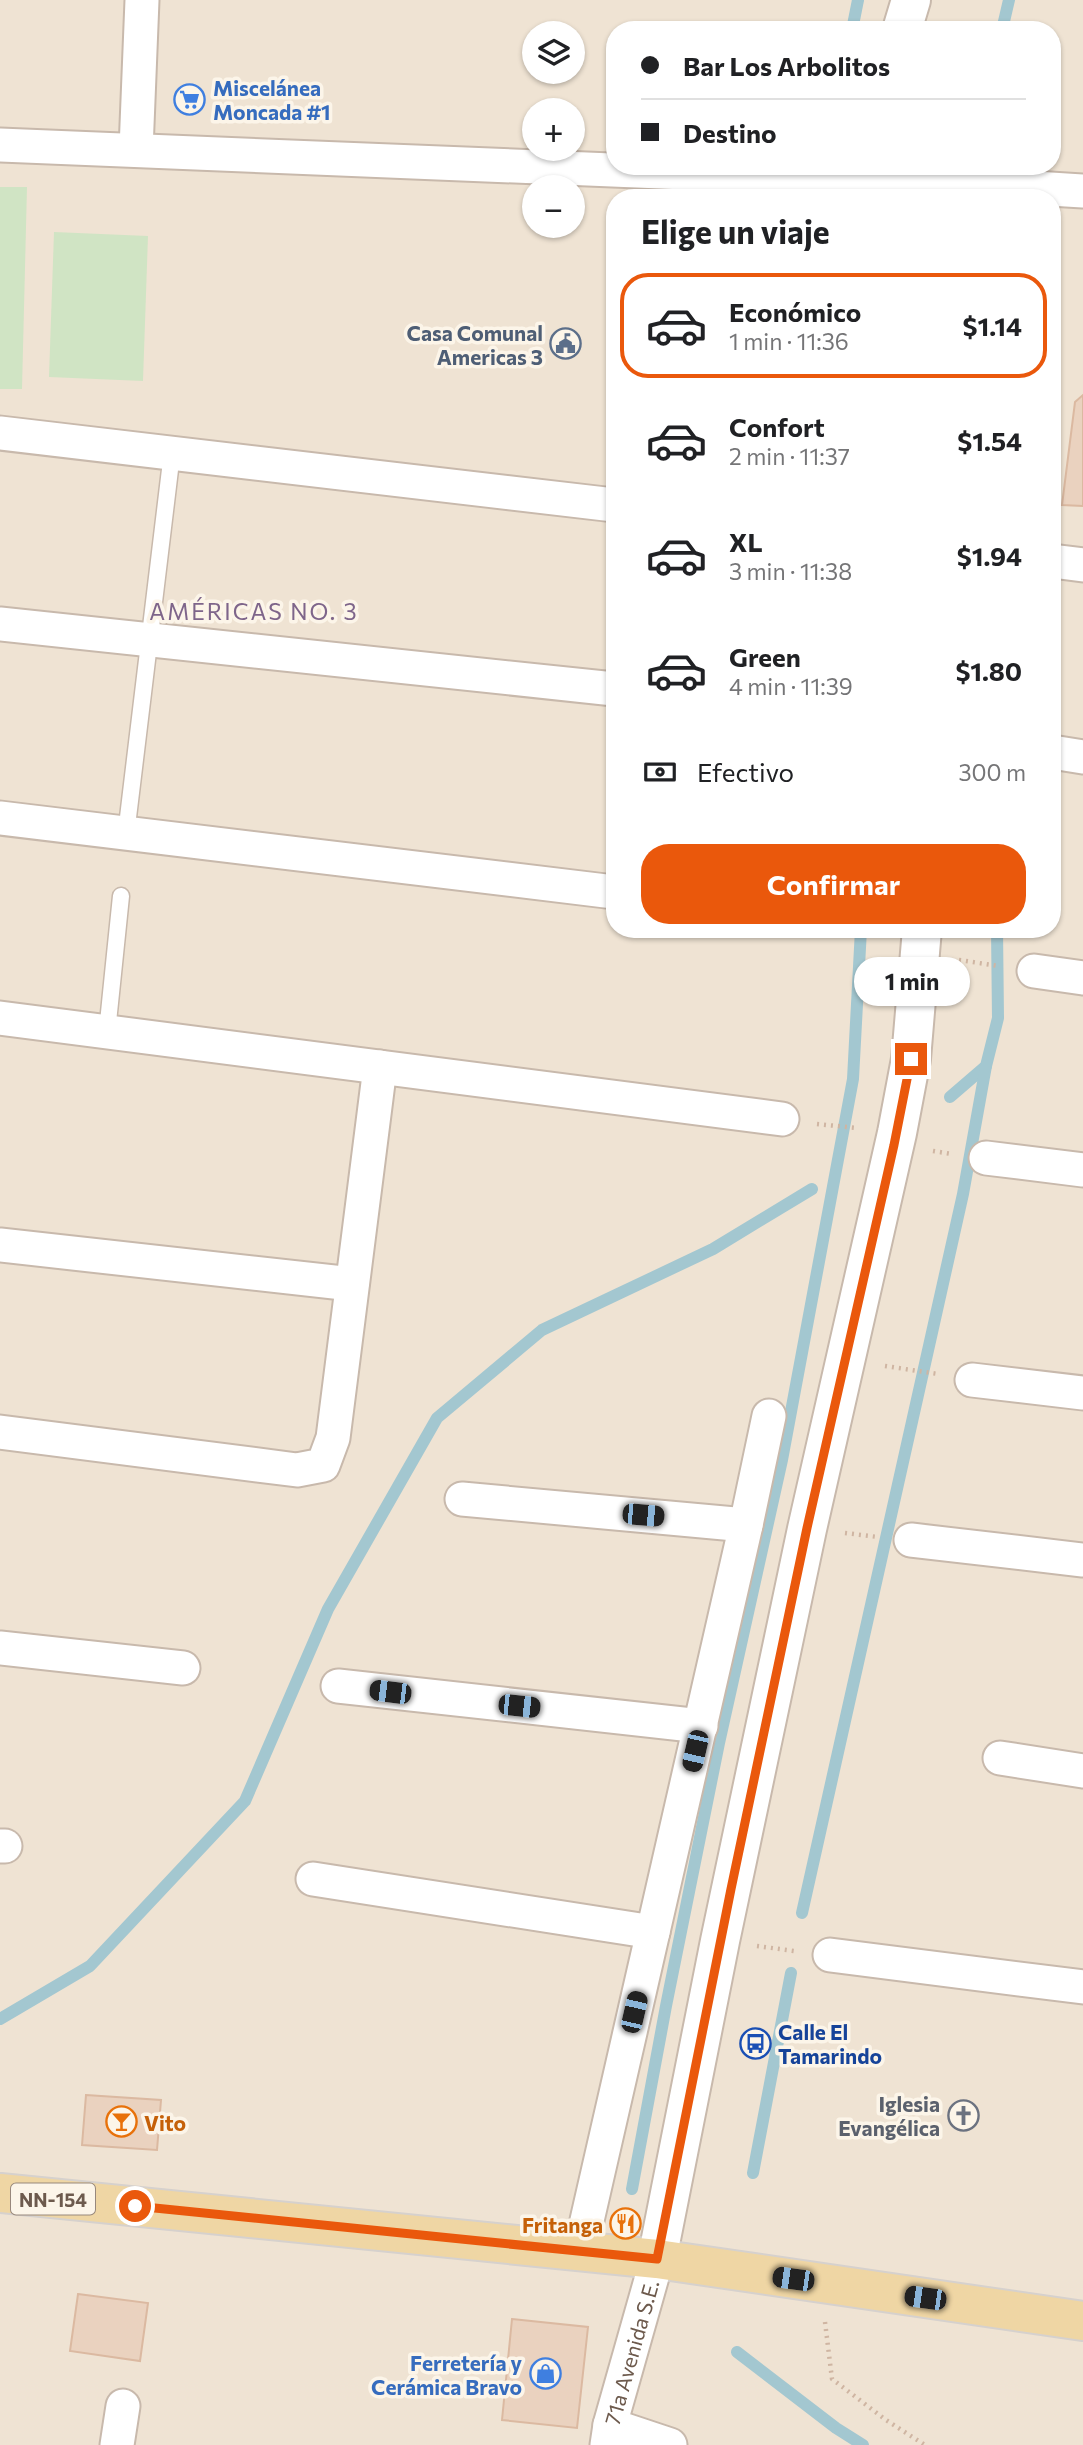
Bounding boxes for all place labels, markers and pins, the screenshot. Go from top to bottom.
place label: Miscelánea Moncada #1 [213,75,331,124]
supermarket icon: Miscelánea Moncada #1 [173,82,207,116]
place label: Casa Comunal Americas 3 [407,320,543,369]
public building icon: Casa Comunal Americas 3 [549,327,583,361]
place label: Calle El Tamarindo [778,2019,882,2068]
bus stop icon: Calle El Tamarindo [738,2026,772,2060]
place label: Iglesia Evangélica [838,2091,940,2140]
church icon: Iglesia Evangélica [946,2098,980,2132]
bar icon: Vito [104,2105,138,2139]
place label: Vito [144,2110,186,2135]
restaurant icon: Fritanga [609,2207,643,2241]
place label: Fritanga [522,2212,603,2237]
place label: Ferretería y Cerámica Bravo [371,2350,522,2399]
shop icon: Ferretería y Cerámica Bravo [528,2357,562,2391]

